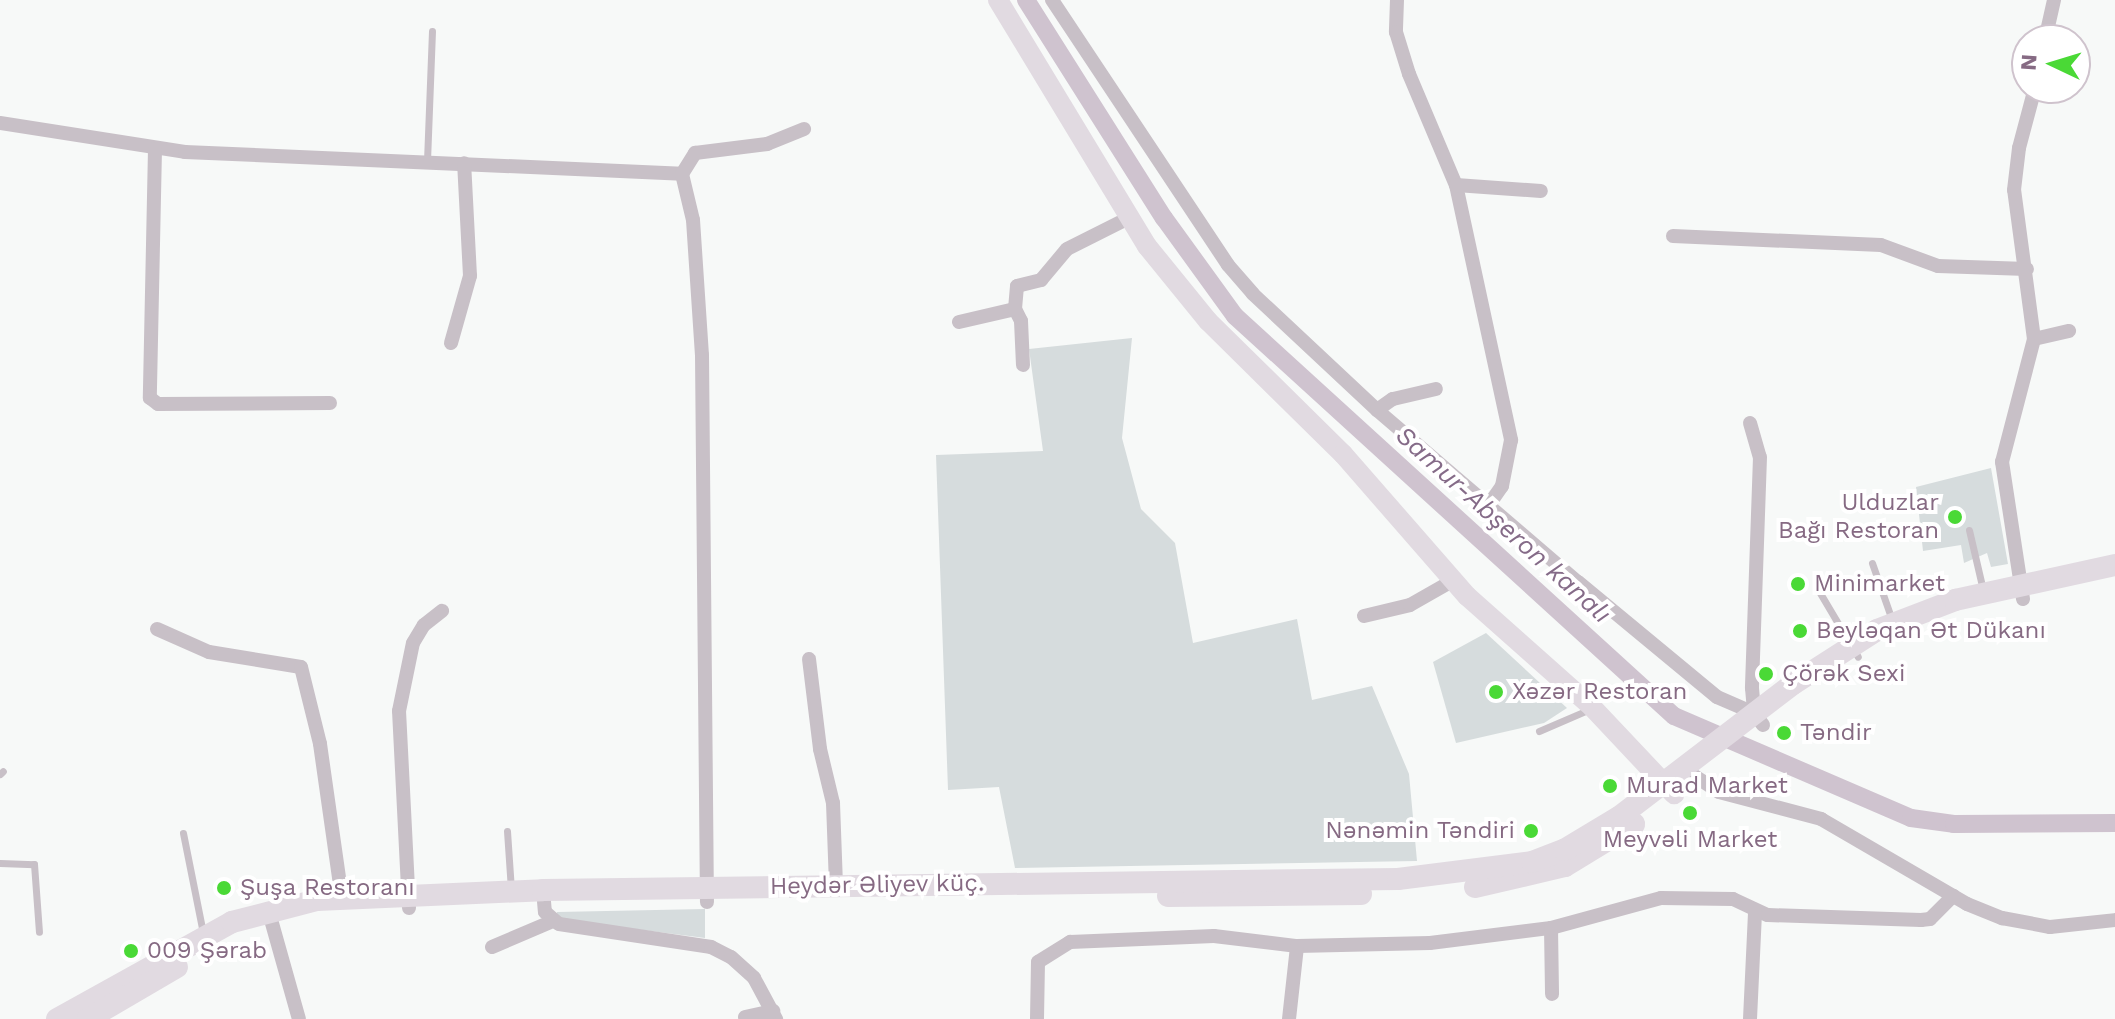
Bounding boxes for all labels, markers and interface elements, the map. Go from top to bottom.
north arrow [2011,24,2091,104]
text: N [2016,53,2042,71]
water label: Samur-Abşeron kanalı [1389,420,1617,630]
place label: Ulduzlar Bağı Restoran [1778,489,1939,545]
marker: Ulduzlar Bağı Restoran [1946,508,1964,526]
place label: Minimarket [1814,570,1945,598]
marker: Minimarket [1789,575,1807,593]
place label: Beyləqan Ət Dükanı [1816,617,2046,645]
marker: Beyləqan Ət Dükanı [1791,622,1809,640]
place label: Çörək Sexi [1782,660,1906,688]
marker: Çörək Sexi [1757,665,1775,683]
place label: Xəzər Restoran [1512,678,1688,706]
marker: Xəzər Restoran [1487,683,1505,701]
place label: Təndir [1800,719,1872,747]
marker: Təndir [1775,724,1793,742]
place label: Murad Market [1626,772,1788,800]
marker: Murad Market [1601,777,1619,795]
marker: Meyvəli Market [1681,804,1699,822]
place label: Nənəmin Təndiri [1325,817,1515,845]
marker: Nənəmin Təndiri [1522,822,1540,840]
place label: Meyvəli Market [1603,826,1777,854]
street label: Heydər Əliyev küç. [769,869,985,901]
place label: Şuşa Restoranı [240,874,415,902]
marker: Şuşa Restoranı [215,879,233,897]
place label: 009 Şərab [147,937,267,965]
marker: 009 Şərab [122,942,140,960]

